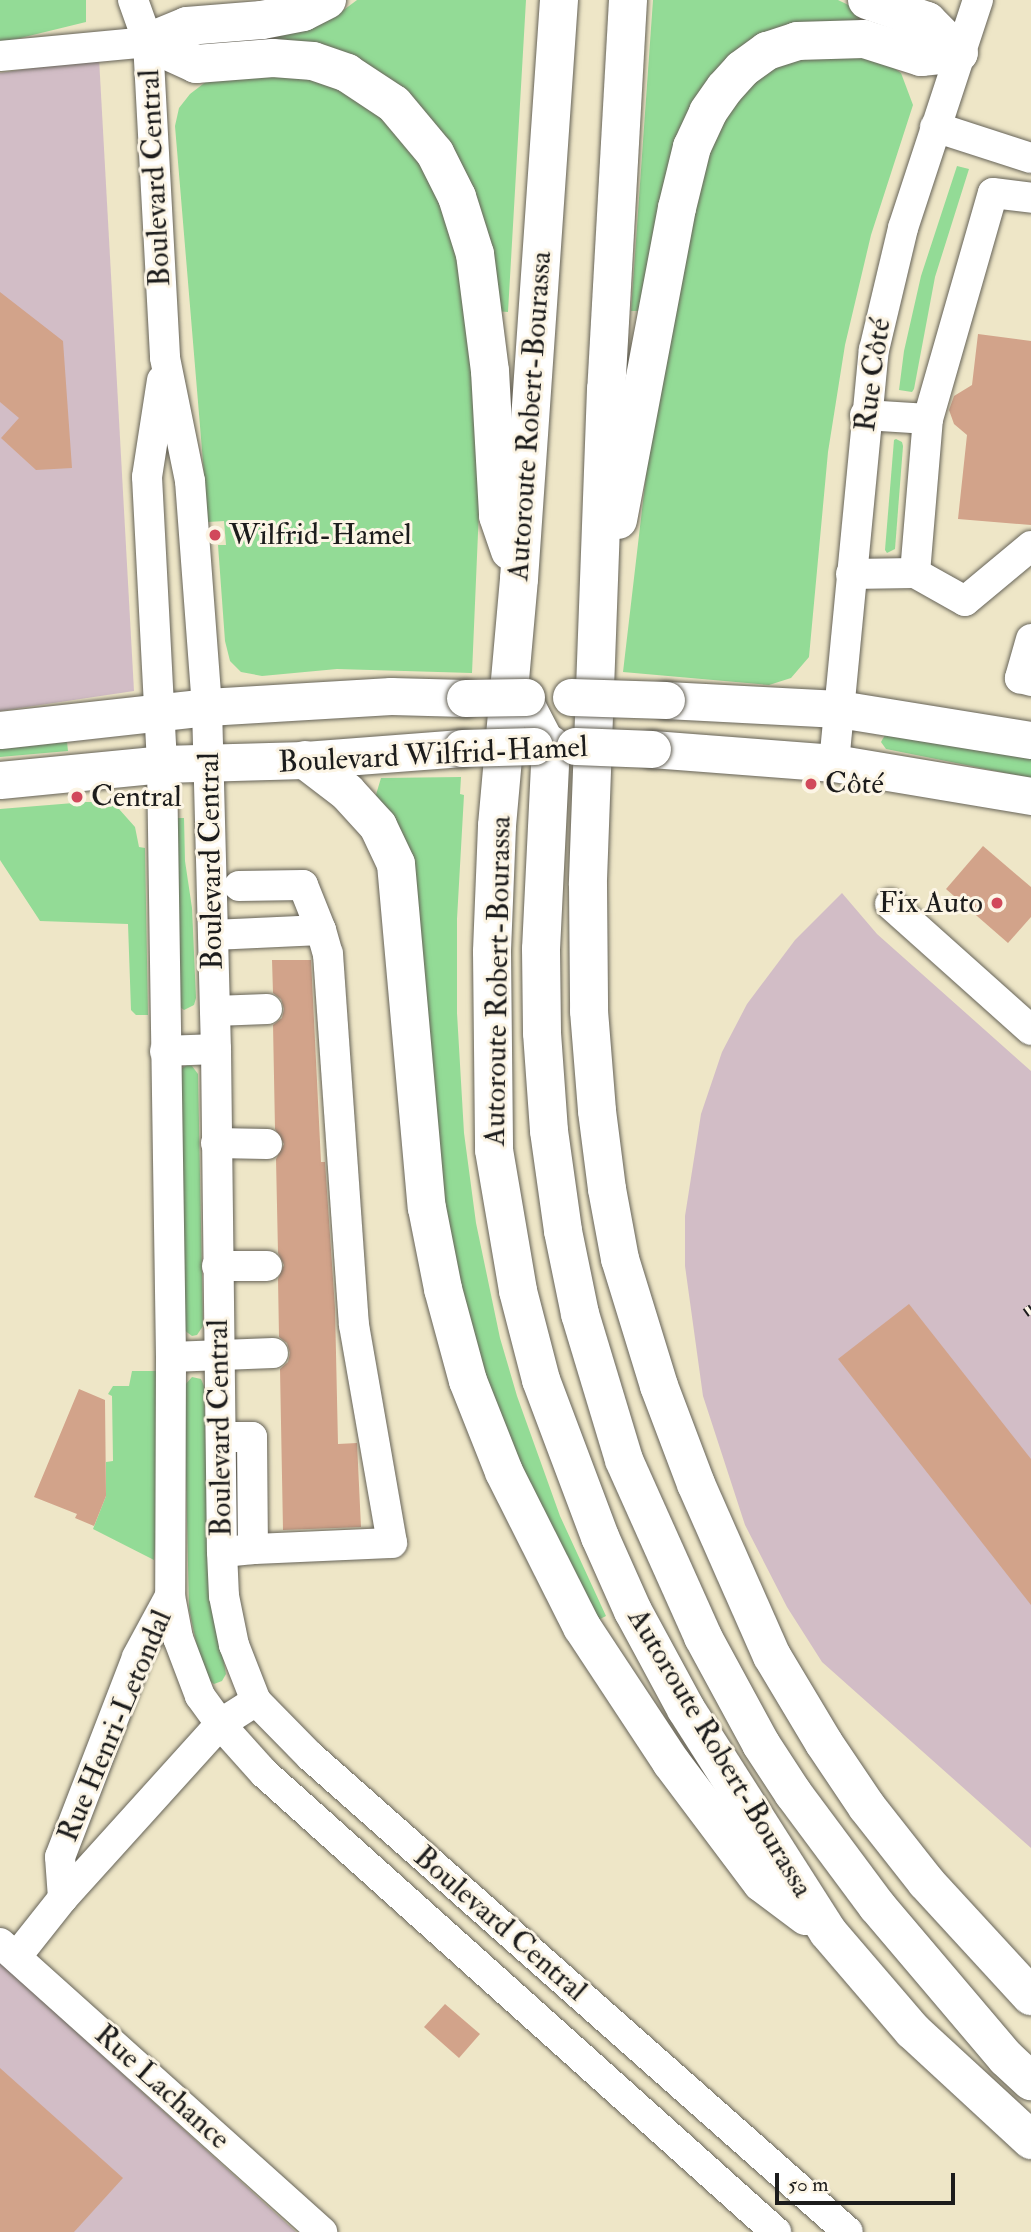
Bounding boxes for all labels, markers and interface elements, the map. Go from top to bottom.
street label: Boulevard Central [131,68,179,288]
street label: Autoroute Robert-Bourassa [501,250,559,582]
street label: Rue Côté [847,316,899,434]
place label: Wilfrid-Hamel [229,517,412,553]
marker: Wilfrid-Hamel [207,527,223,543]
street label: Boulevard Wilfrid-Hamel [277,729,589,781]
street label: Boulevard Central [191,752,231,970]
place label: Côté [825,766,884,802]
marker: Côté [803,776,819,792]
place label: Central [91,779,182,815]
marker: Central [69,789,85,805]
street label: Autoroute Robert-Bourassa [477,815,519,1147]
place label: Fix Auto [878,885,983,921]
marker: Fix Auto [989,895,1005,911]
street label: Boulevard Central [200,1319,240,1537]
street label: Autoroute Robert-Bourassa [619,1602,821,1904]
street label: Rue Henri-Letondal [50,1605,180,1847]
street label: Boulevard Central [406,1839,594,2009]
street label: Rue Lachance [87,2017,237,2157]
scale bar [779,2158,959,2202]
text: 50 m [788,2171,829,2198]

